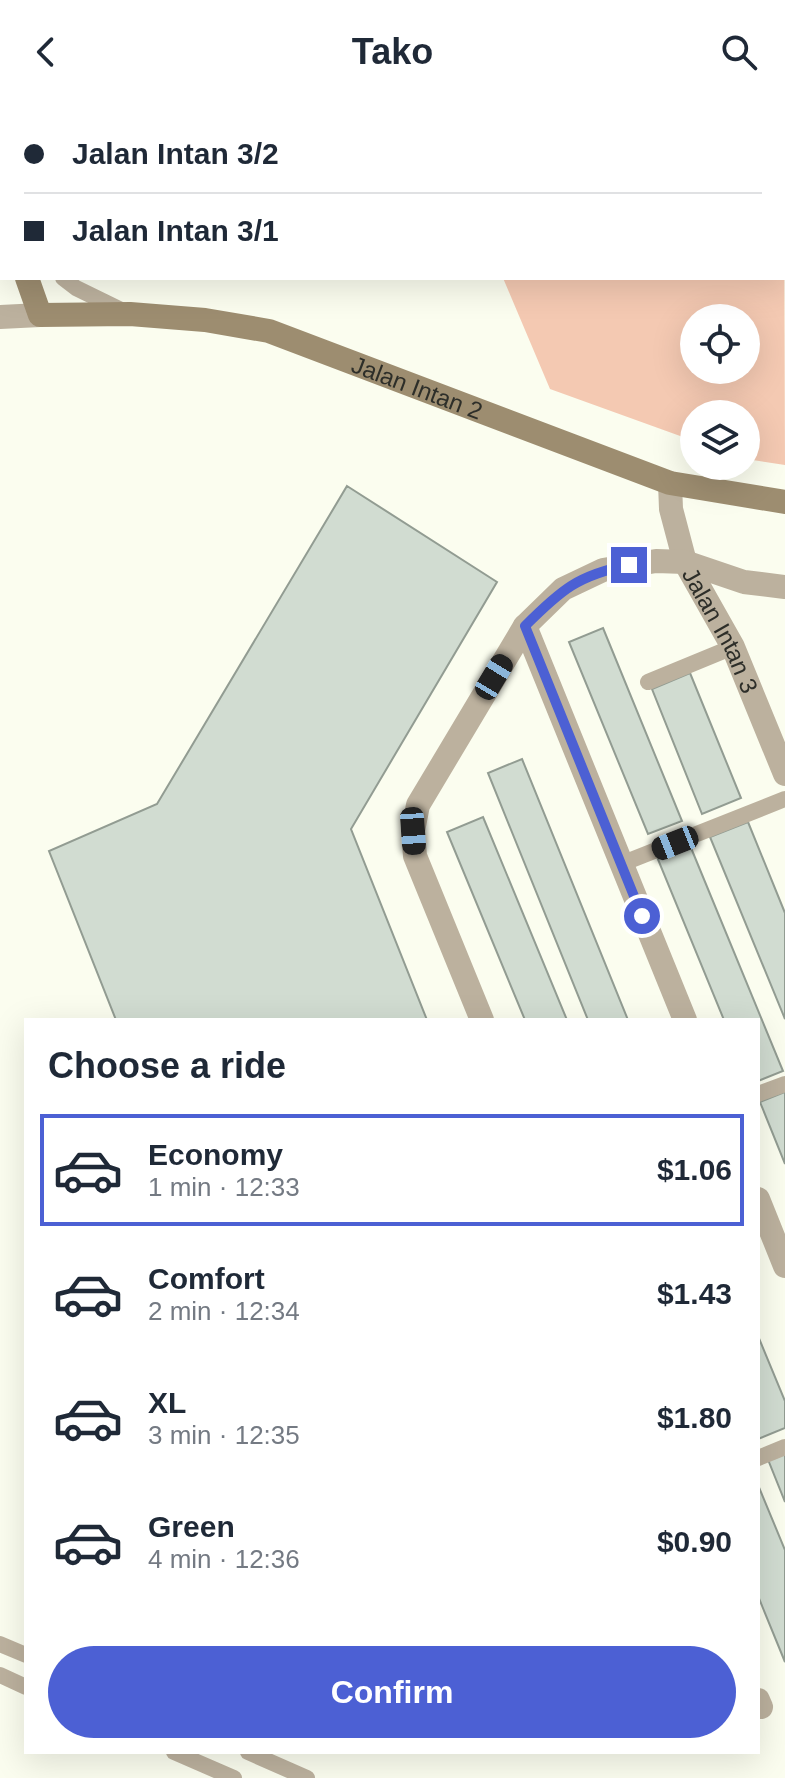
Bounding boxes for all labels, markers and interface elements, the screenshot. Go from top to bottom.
icon: back [24,30,68,74]
icon: search [717,30,761,74]
text: Tako [352,31,433,72]
text: Jalan Intan 3/2 [72,137,279,170]
text: Jalan Intan 3/1 [72,214,279,247]
map controls [680,304,760,480]
button: locate [680,304,760,384]
street label: Jalan Intan 2 [348,350,486,424]
button: layers [680,400,760,480]
route end [611,547,647,583]
street label: Jalan Intan 3 [677,563,764,697]
car [471,650,517,704]
car [399,806,427,856]
car [648,823,702,863]
route start [624,898,660,934]
text: Choose a ride [48,1045,286,1086]
icon: car [52,1134,124,1206]
text: Economy [148,1138,283,1171]
text: $1.06 [657,1153,732,1186]
text: 1 min · 12:33 [148,1172,300,1202]
icon: car [52,1258,124,1330]
text: Comfort [148,1262,265,1295]
text: $1.43 [657,1277,732,1310]
text: 2 min · 12:34 [148,1296,300,1326]
icon: car [52,1382,124,1454]
text: XL [148,1386,186,1419]
text: $1.80 [657,1401,732,1434]
text: 3 min · 12:35 [148,1420,300,1450]
icon: car [52,1506,124,1578]
text: Green [148,1510,235,1543]
text: $0.90 [657,1525,732,1558]
text: 4 min · 12:36 [148,1544,300,1574]
button: Confirm [48,1646,736,1738]

